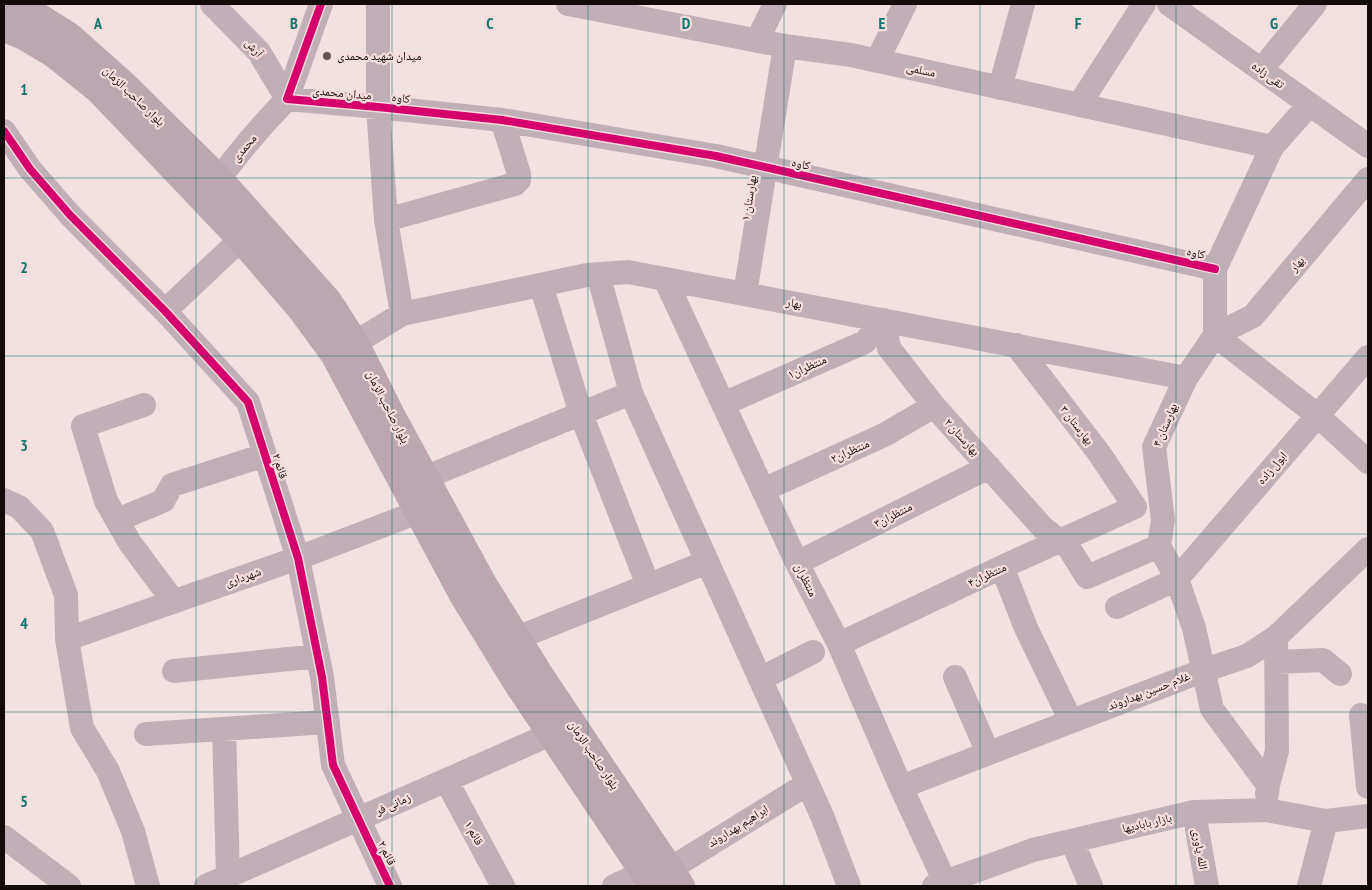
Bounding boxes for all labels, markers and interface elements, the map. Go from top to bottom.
text: A [93,13,103,33]
text: B [290,13,298,33]
text: C [486,13,494,33]
text: D [682,13,691,33]
text: E [879,13,886,33]
text: F [1075,13,1082,33]
text: G [1270,13,1278,33]
street label: آرش [242,35,267,61]
place label: میدان شهید محمدی [337,48,421,63]
marker: میدان شهید محمدی [321,50,333,62]
street label: تقی زاده [1249,58,1288,92]
street label: مسلمی [905,59,937,80]
street label: بلوار صاحب الزمان [100,62,168,129]
text: 1 [20,79,28,99]
street label: میدان محمدی [312,82,372,103]
street label: کاوه [391,89,411,106]
street label: محمدی [228,131,259,165]
street label: کاوه [790,154,812,173]
street label: بهارستان ۱ [738,174,760,222]
street label: کاوه [1185,243,1207,262]
street label: بهار [1285,253,1308,275]
text: 2 [20,257,28,277]
street label: بهار [784,293,803,312]
street label: منتظران۱ [785,351,829,382]
street label: بلوار صاحب الزمان [363,368,413,446]
street label: بهارستان ۴ [1149,401,1181,449]
street label: بهارستان ۳ [1057,402,1097,448]
street label: بهارستان ۲ [941,415,983,459]
text: 3 [20,435,28,455]
street label: منتظران۲ [828,435,872,466]
street label: ابول زاده [1253,448,1290,487]
street label: قائم ۲ [268,451,292,481]
street label: منتظران۳ [871,499,914,531]
street label: منتظران۴ [965,559,1009,590]
street label: منتظران [792,561,821,599]
street label: شهرداری [223,563,263,590]
text: 4 [20,613,28,633]
street label: غلام حسین بهداروند [1106,668,1192,714]
street label: بلوار صاحب الزمان [565,717,623,792]
street label: زمانی فر [372,789,413,818]
text: 5 [20,791,28,811]
street label: ابراهیم بهداروند [705,801,772,851]
street label: بازار بابادیها [1121,810,1173,836]
street label: قائم ۱ [461,818,487,848]
street label: الله یاوری [1189,827,1211,871]
street label: قائم ۲ [374,838,400,868]

